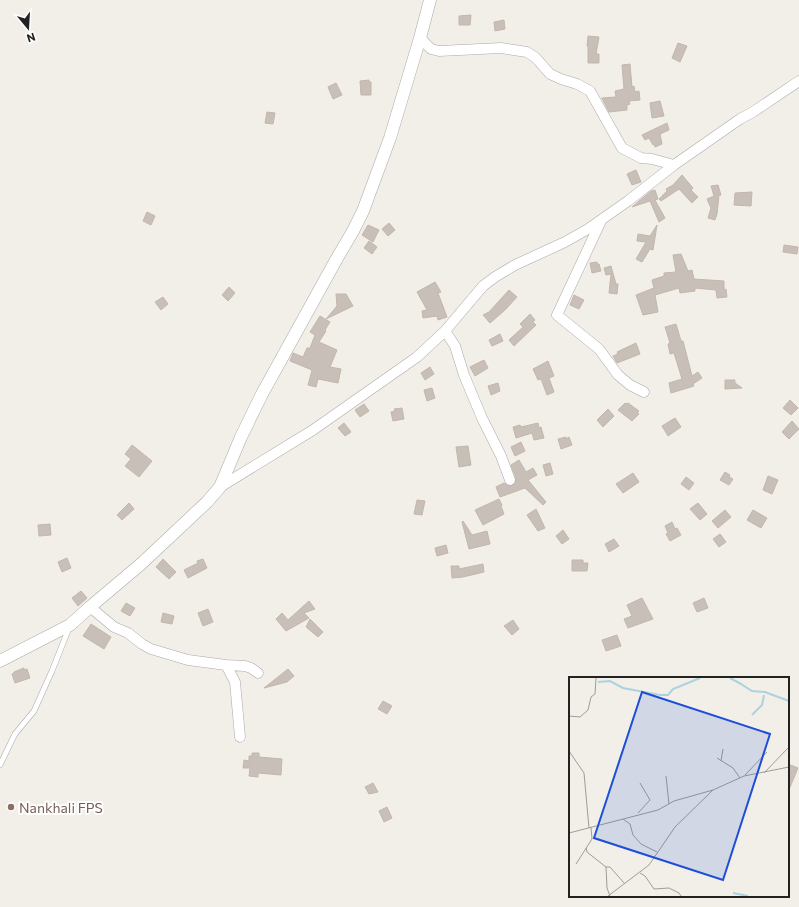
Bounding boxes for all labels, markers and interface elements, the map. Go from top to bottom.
north arrow [8,8,48,48]
text: N [25,31,37,45]
inset map [569,677,789,897]
place label: Nankhali FPS [19,799,103,816]
marker: Nankhali FPS [6,802,16,812]

